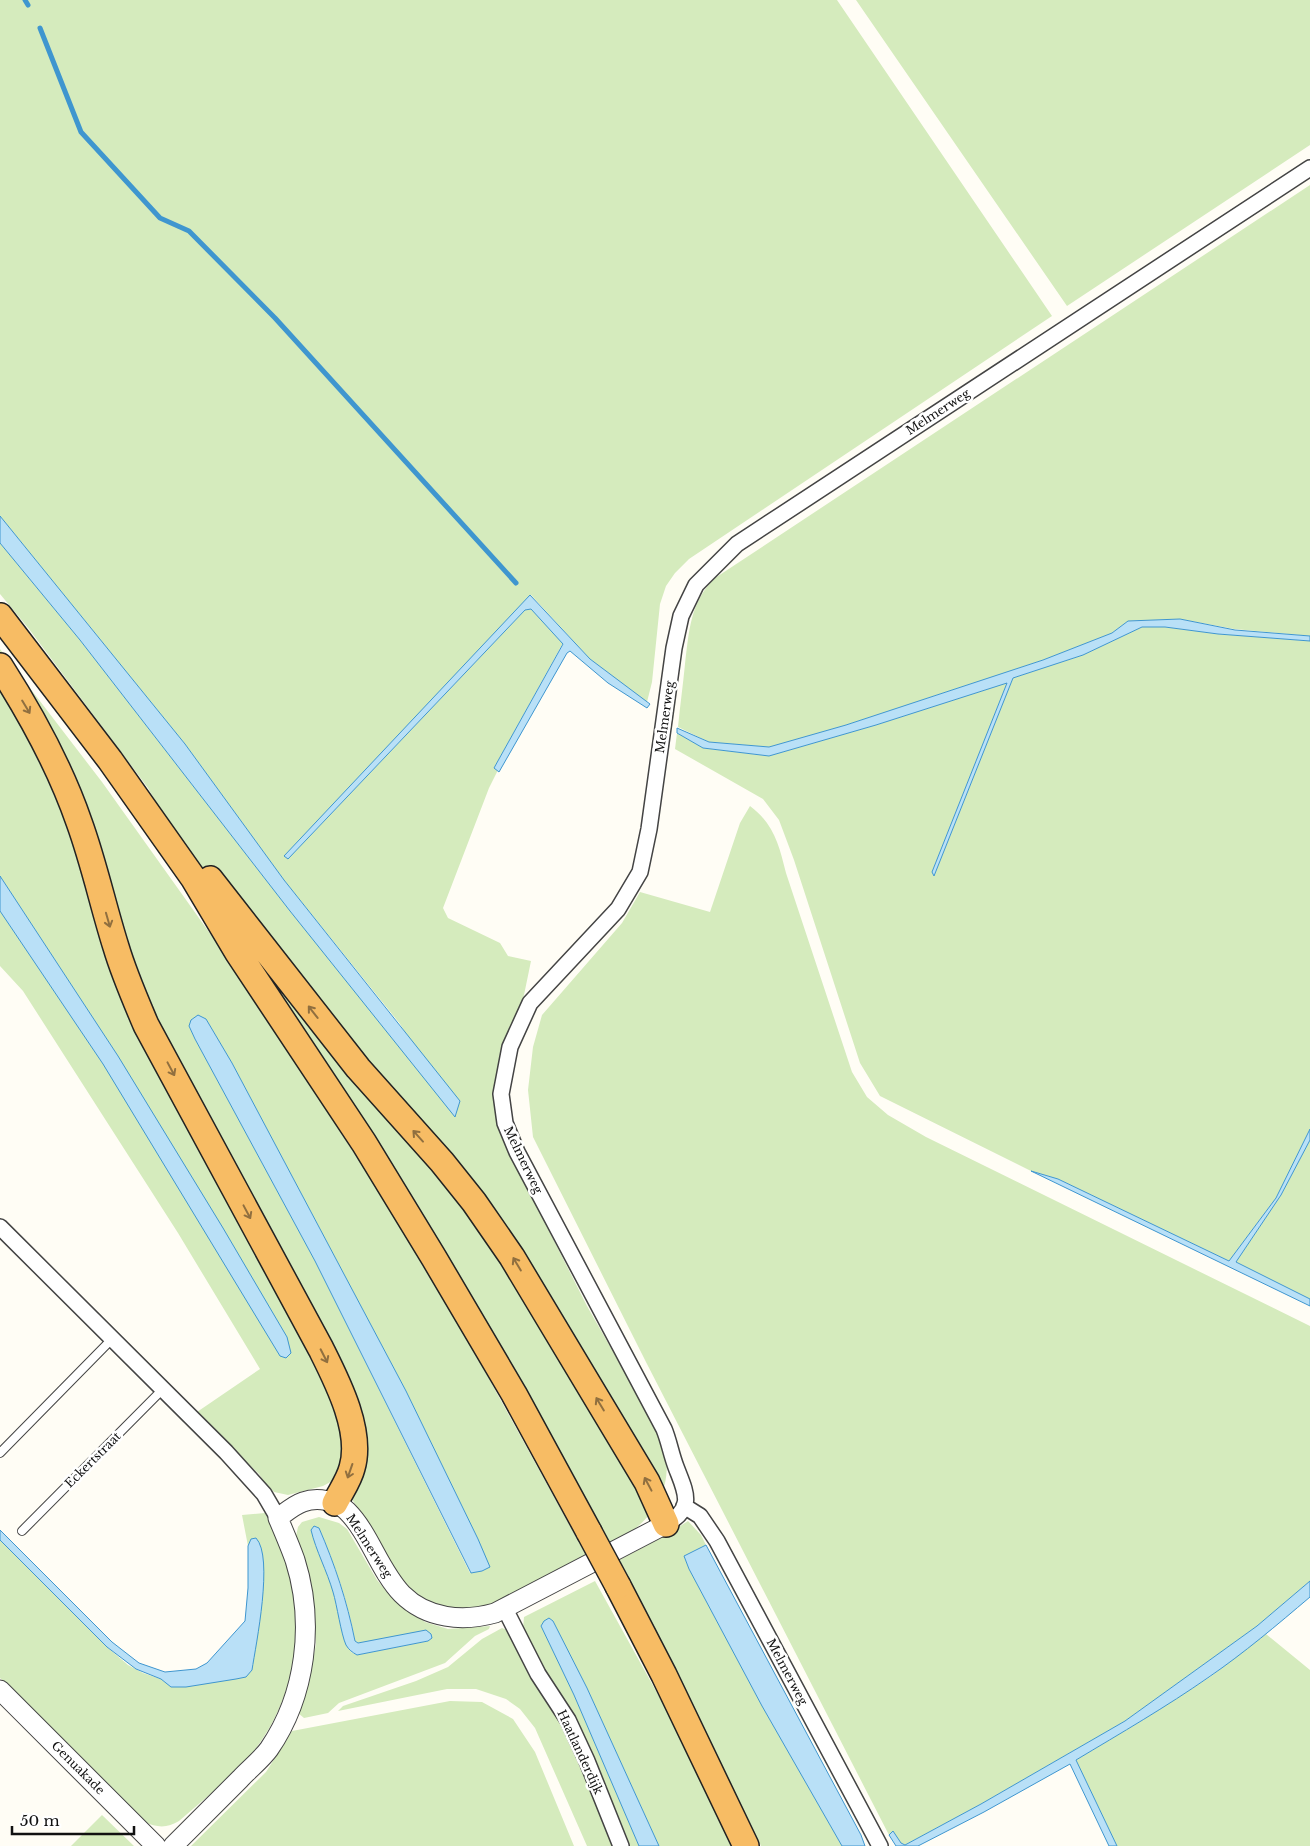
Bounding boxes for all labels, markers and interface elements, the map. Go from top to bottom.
street label: Melmerweg [903,385,973,438]
street label: Melmerweg [652,679,677,754]
one-way arrow [22,700,32,714]
one-way arrow [104,911,113,927]
one-way arrow [308,1005,318,1019]
one-way arrow [166,1061,176,1076]
street label: Melmerweg [501,1124,547,1197]
one-way arrow [412,1129,424,1142]
one-way arrow [242,1205,252,1220]
one-way arrow [511,1258,521,1272]
one-way arrow [319,1348,329,1363]
one-way arrow [595,1397,605,1411]
street label: Eckertstraat [62,1428,124,1491]
one-way arrow [345,1463,355,1479]
one-way arrow [643,1477,652,1492]
street label: Melmerweg [343,1511,396,1581]
street label: Melmerweg [764,1636,812,1708]
street label: Haatlanderdijk [554,1707,607,1797]
street label: Genuakade [49,1738,108,1798]
scale bar [12,1804,135,1836]
text: 50 m [20,1811,60,1830]

